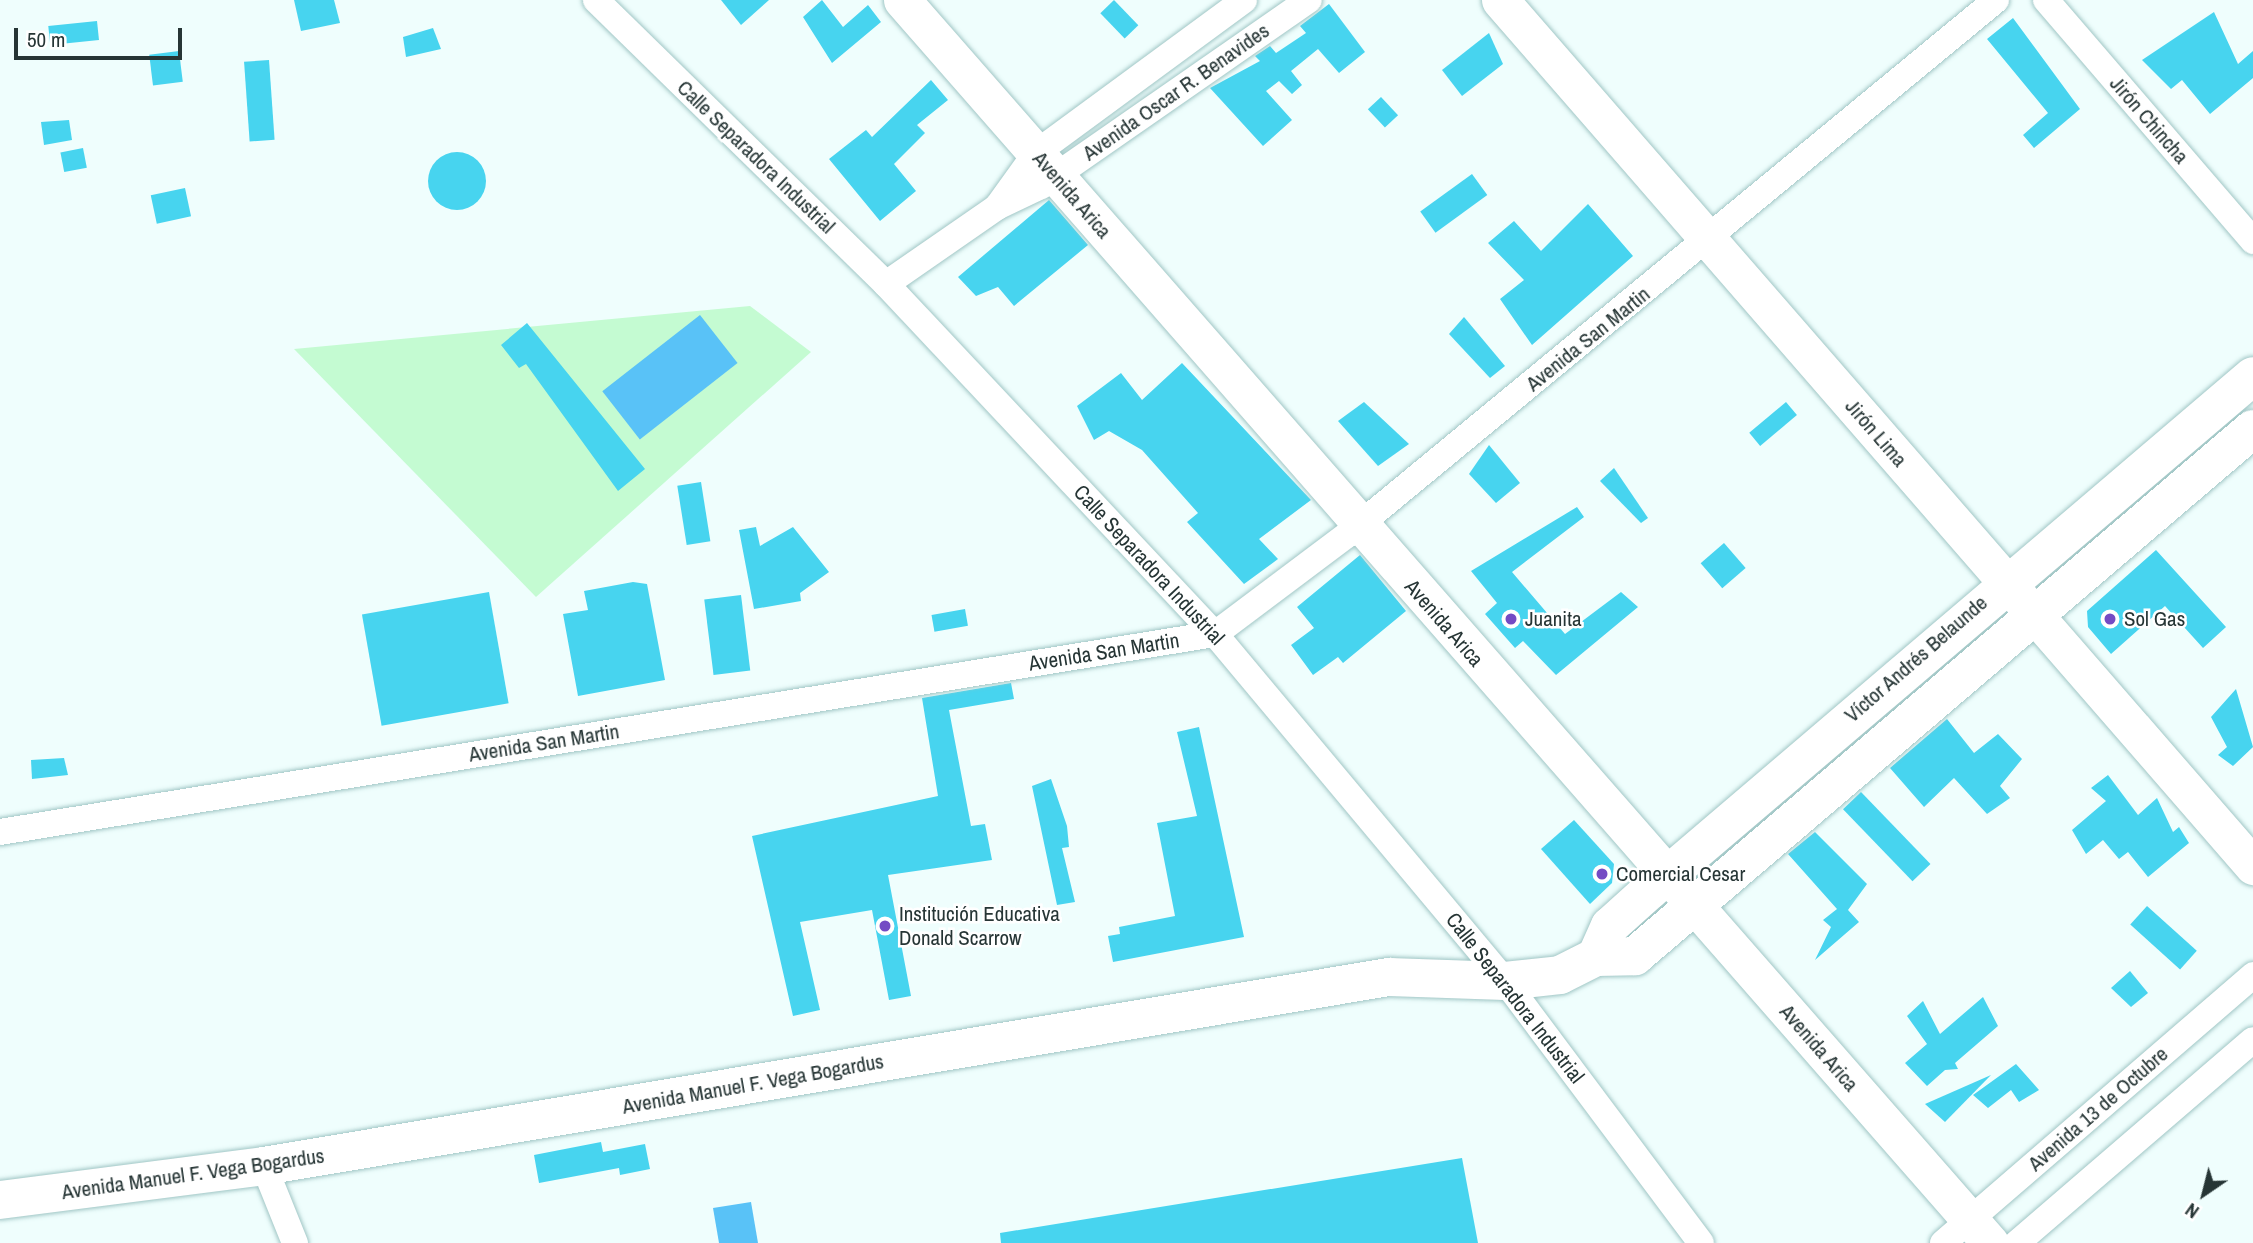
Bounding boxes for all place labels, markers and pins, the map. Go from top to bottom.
place label: Juanita [1525,606,1581,632]
place label: Sol Gas [2124,606,2185,632]
marker: Juanita [1503,611,1519,627]
marker: Sol Gas [2102,611,2118,627]
place label: Comercial Cesar [1616,861,1745,887]
marker: Comercial Cesar [1594,866,1610,882]
place label: Institución Educativa Donald Scarrow [899,901,1060,951]
marker: Institución Educativa Donald Scarrow [877,918,893,934]

